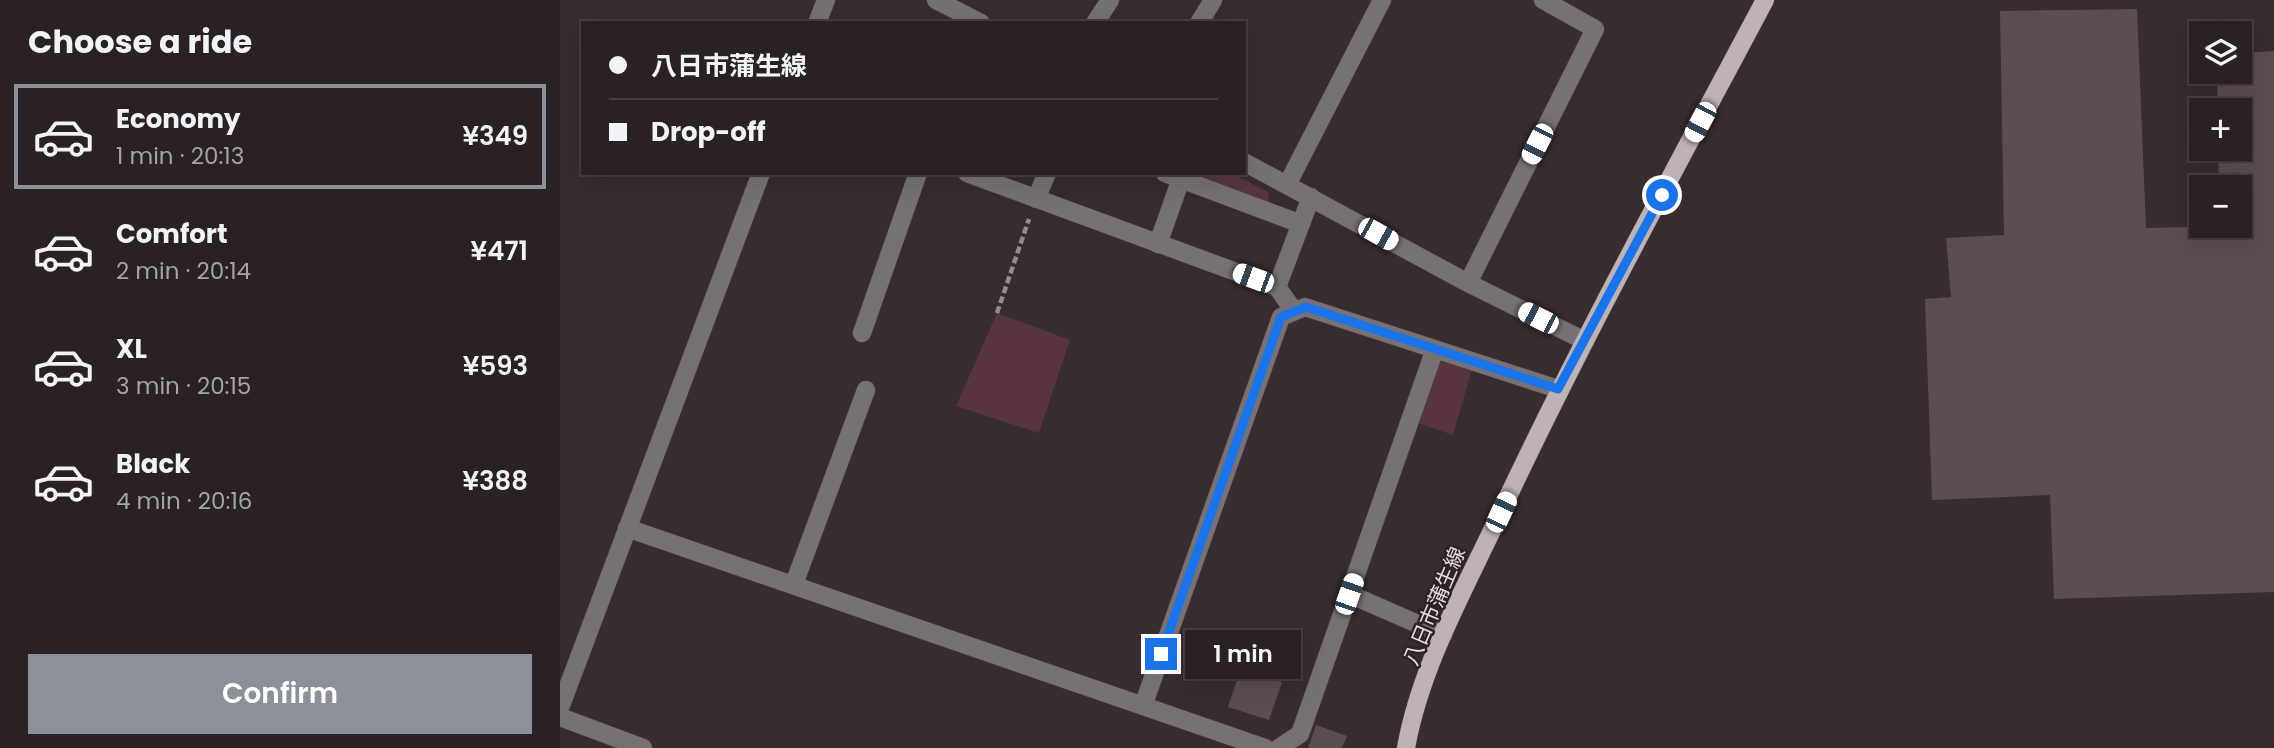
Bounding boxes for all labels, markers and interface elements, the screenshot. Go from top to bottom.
text: Choose a ride [28,19,252,64]
map controls [2189,21,2252,238]
button: layers [2189,21,2252,84]
text: 八日市蒲生線 [651,48,807,84]
button: + [2189,98,2252,161]
car [1681,99,1720,145]
text: Economy [116,101,240,137]
icon: car [32,105,95,168]
text: Drop-off [651,114,766,150]
text: ¥349 [462,118,528,154]
car [1519,121,1556,167]
text: 1 min · 20:13 [116,140,244,172]
button: − [2189,175,2252,238]
route start [1646,179,1678,211]
car [1355,215,1402,253]
text: Comfort [116,216,228,252]
icon: car [32,220,95,283]
text: ¥471 [471,233,528,269]
text: 2 min · 20:14 [116,255,251,287]
car [1230,261,1277,295]
car [1515,299,1562,337]
text: XL [116,331,147,367]
icon: car [32,335,95,398]
text: ¥593 [463,348,528,384]
text: 3 min · 20:15 [116,370,251,402]
text: Black [116,446,190,482]
icon: car [32,450,95,513]
text: ¥388 [462,463,528,499]
text: 4 min · 20:16 [116,485,252,517]
car [1483,489,1520,535]
street label: 八日市蒲生線 [1396,542,1472,670]
car [1333,571,1366,617]
callout: 1 min [1186,630,1301,678]
route end [1145,638,1177,670]
text: 1 min [1213,638,1273,670]
button: Confirm [28,654,532,734]

